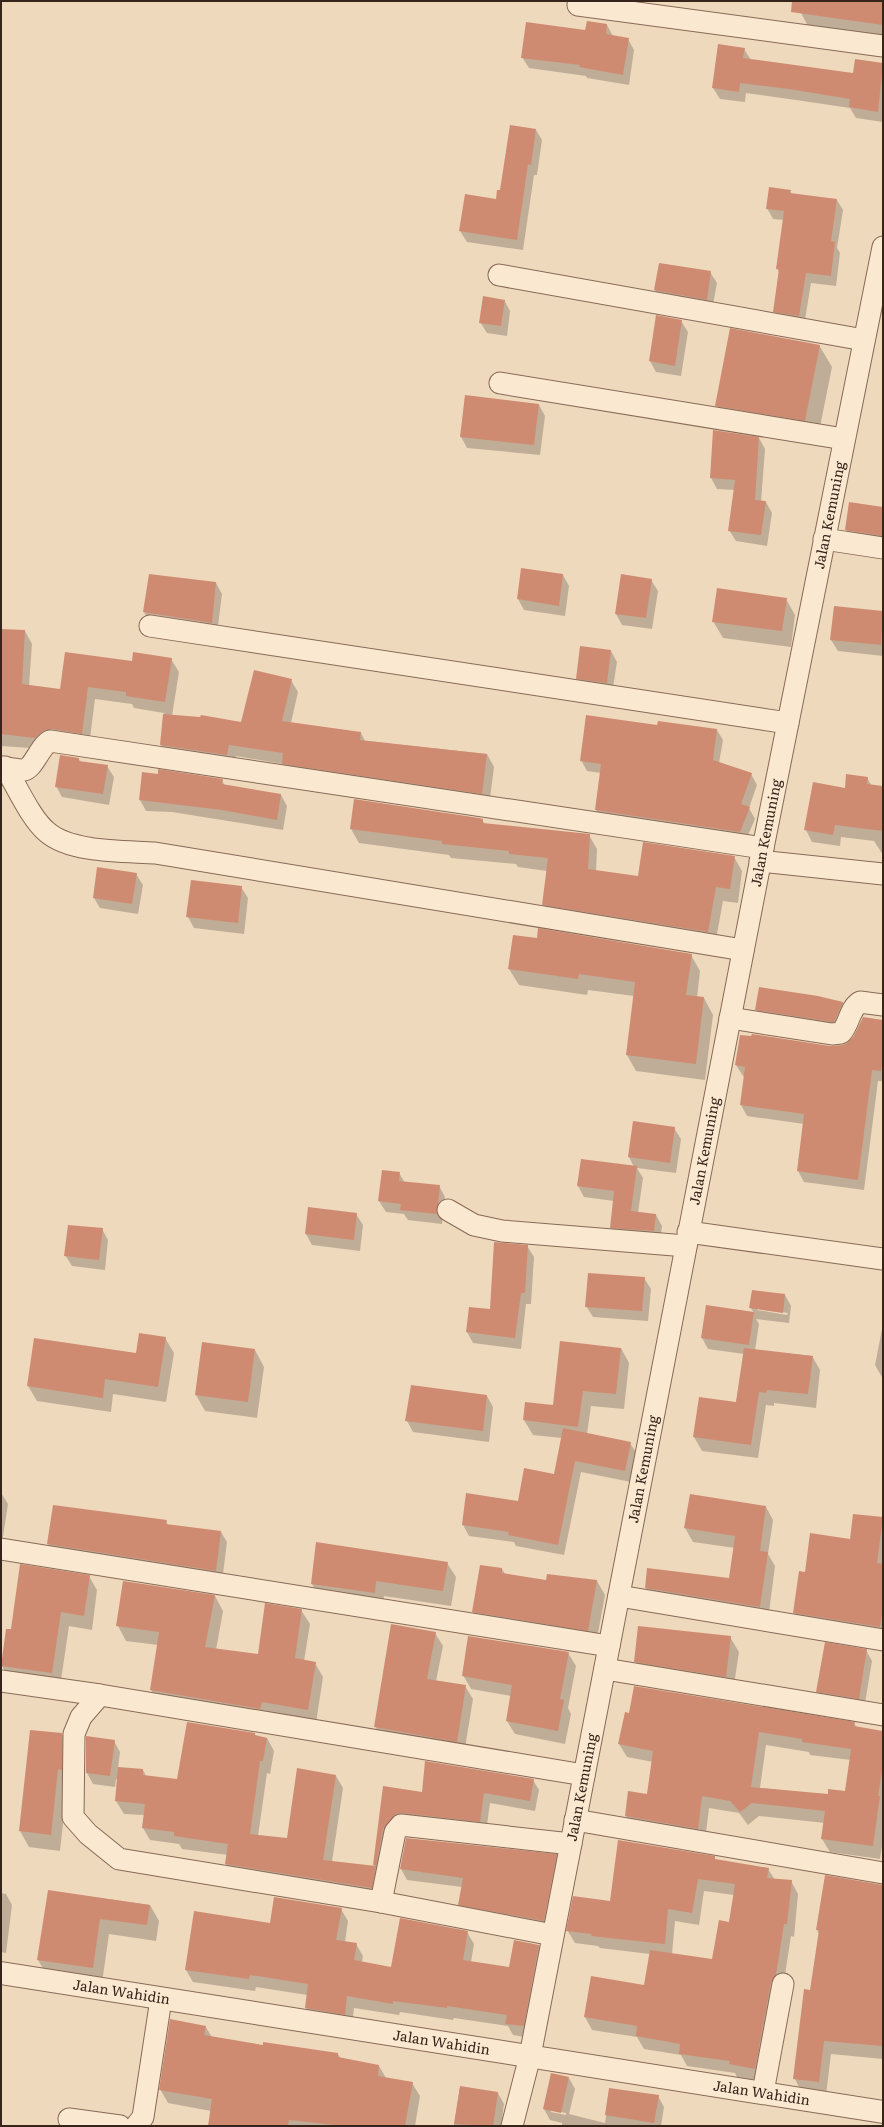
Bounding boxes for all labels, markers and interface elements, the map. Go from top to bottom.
street label: Jalan Kemuning [808,459,849,571]
street label: Jalan Kemuning [745,777,786,888]
street label: Jalan Kemuning [683,1095,724,1206]
street label: Jalan Kemuning [622,1413,662,1525]
street label: Jalan Kemuning [561,1731,601,1843]
street label: Jalan Wahidin [72,1973,172,2009]
street label: Jalan Wahidin [392,2024,492,2059]
street label: Jalan Wahidin [712,2074,812,2109]

